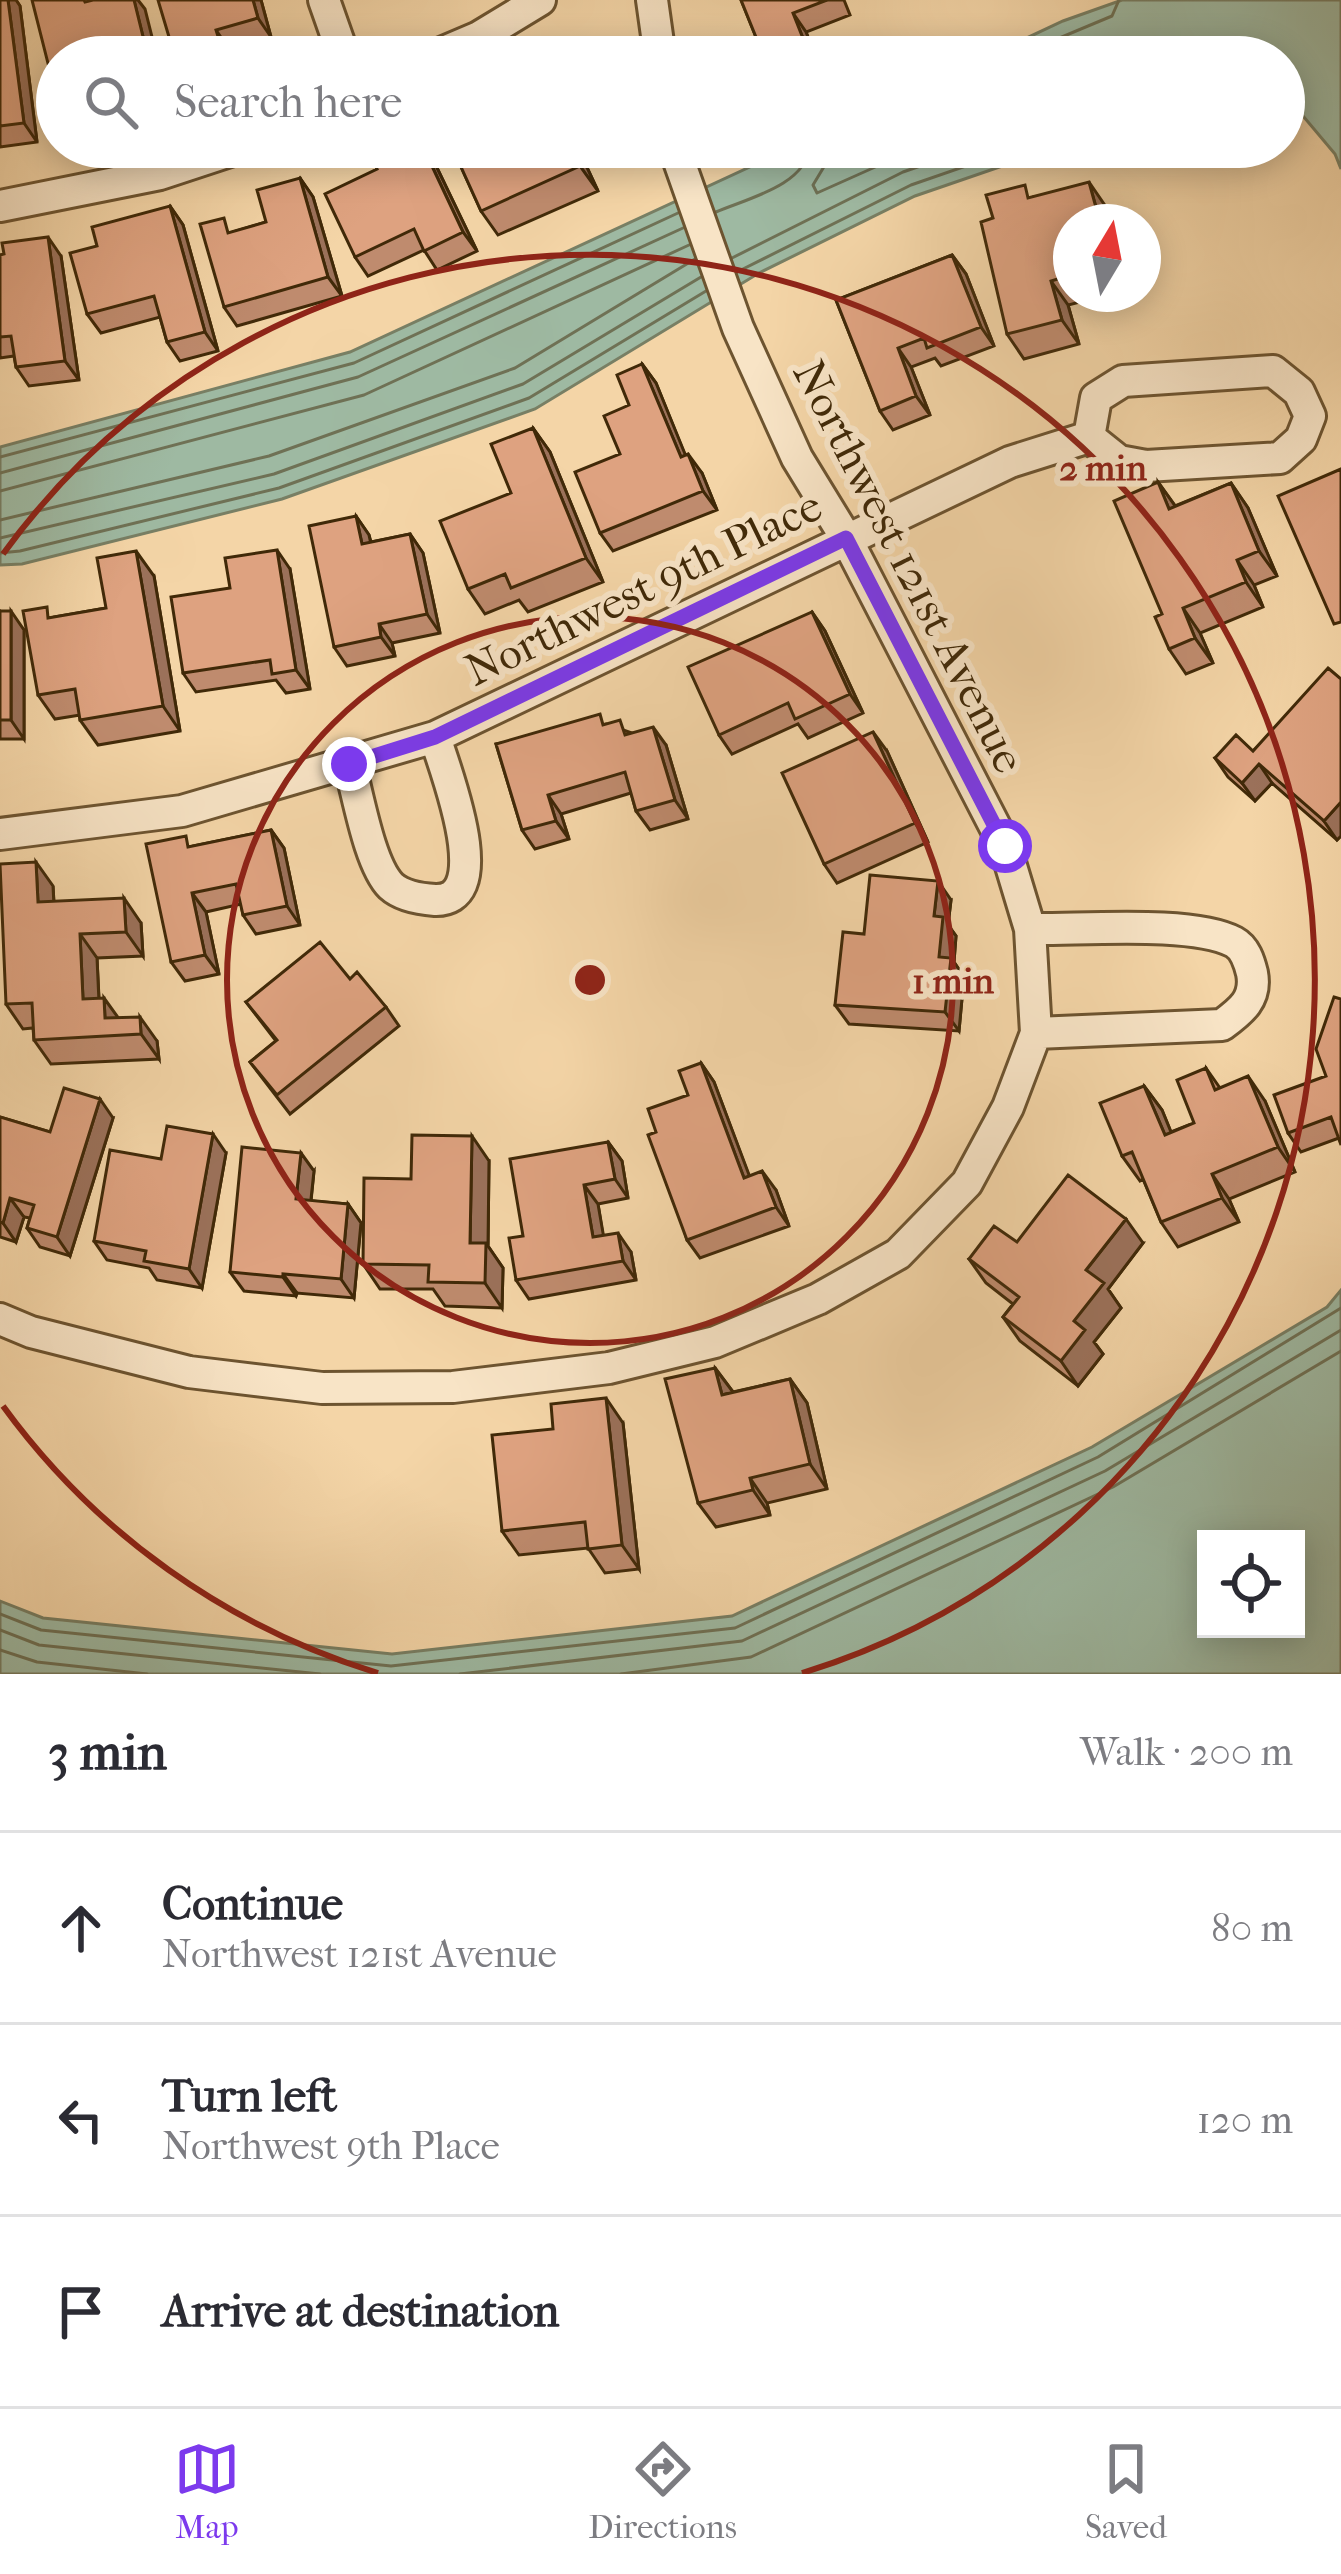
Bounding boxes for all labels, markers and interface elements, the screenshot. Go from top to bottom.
search box [36,36,1305,168]
icon: search [78,69,144,135]
text: Search here [174,76,402,129]
north arrow [1053,204,1161,312]
street label: Northwest 121st Avenue [782,352,1036,782]
text: 2 min [1059,447,1148,489]
street label: Northwest 9th Place [457,479,830,698]
route end [322,737,376,791]
route start [978,819,1032,873]
centre of rings [569,959,611,1001]
text: 1 min [912,960,995,1002]
map controls [1197,1530,1305,1638]
button: locate [1197,1530,1305,1638]
text: 3 min [48,1722,167,1782]
text: Walk · 200 m [1080,1729,1293,1775]
text: Continue [162,1878,343,1931]
icon: ahead [48,1895,114,1961]
text: 80 m [1211,1905,1293,1951]
text: Northwest 121st Avenue [162,1931,557,1977]
text: Turn left [162,2070,337,2123]
icon: left [48,2087,114,2153]
text: 120 m [1197,2097,1293,2143]
text: Northwest 9th Place [162,2123,500,2169]
icon: arrive [48,2279,114,2345]
text: Arrive at destination [162,2285,559,2338]
tab: Map [174,2436,240,2547]
tab: Directions [588,2436,737,2547]
tab: Saved [1085,2436,1167,2547]

